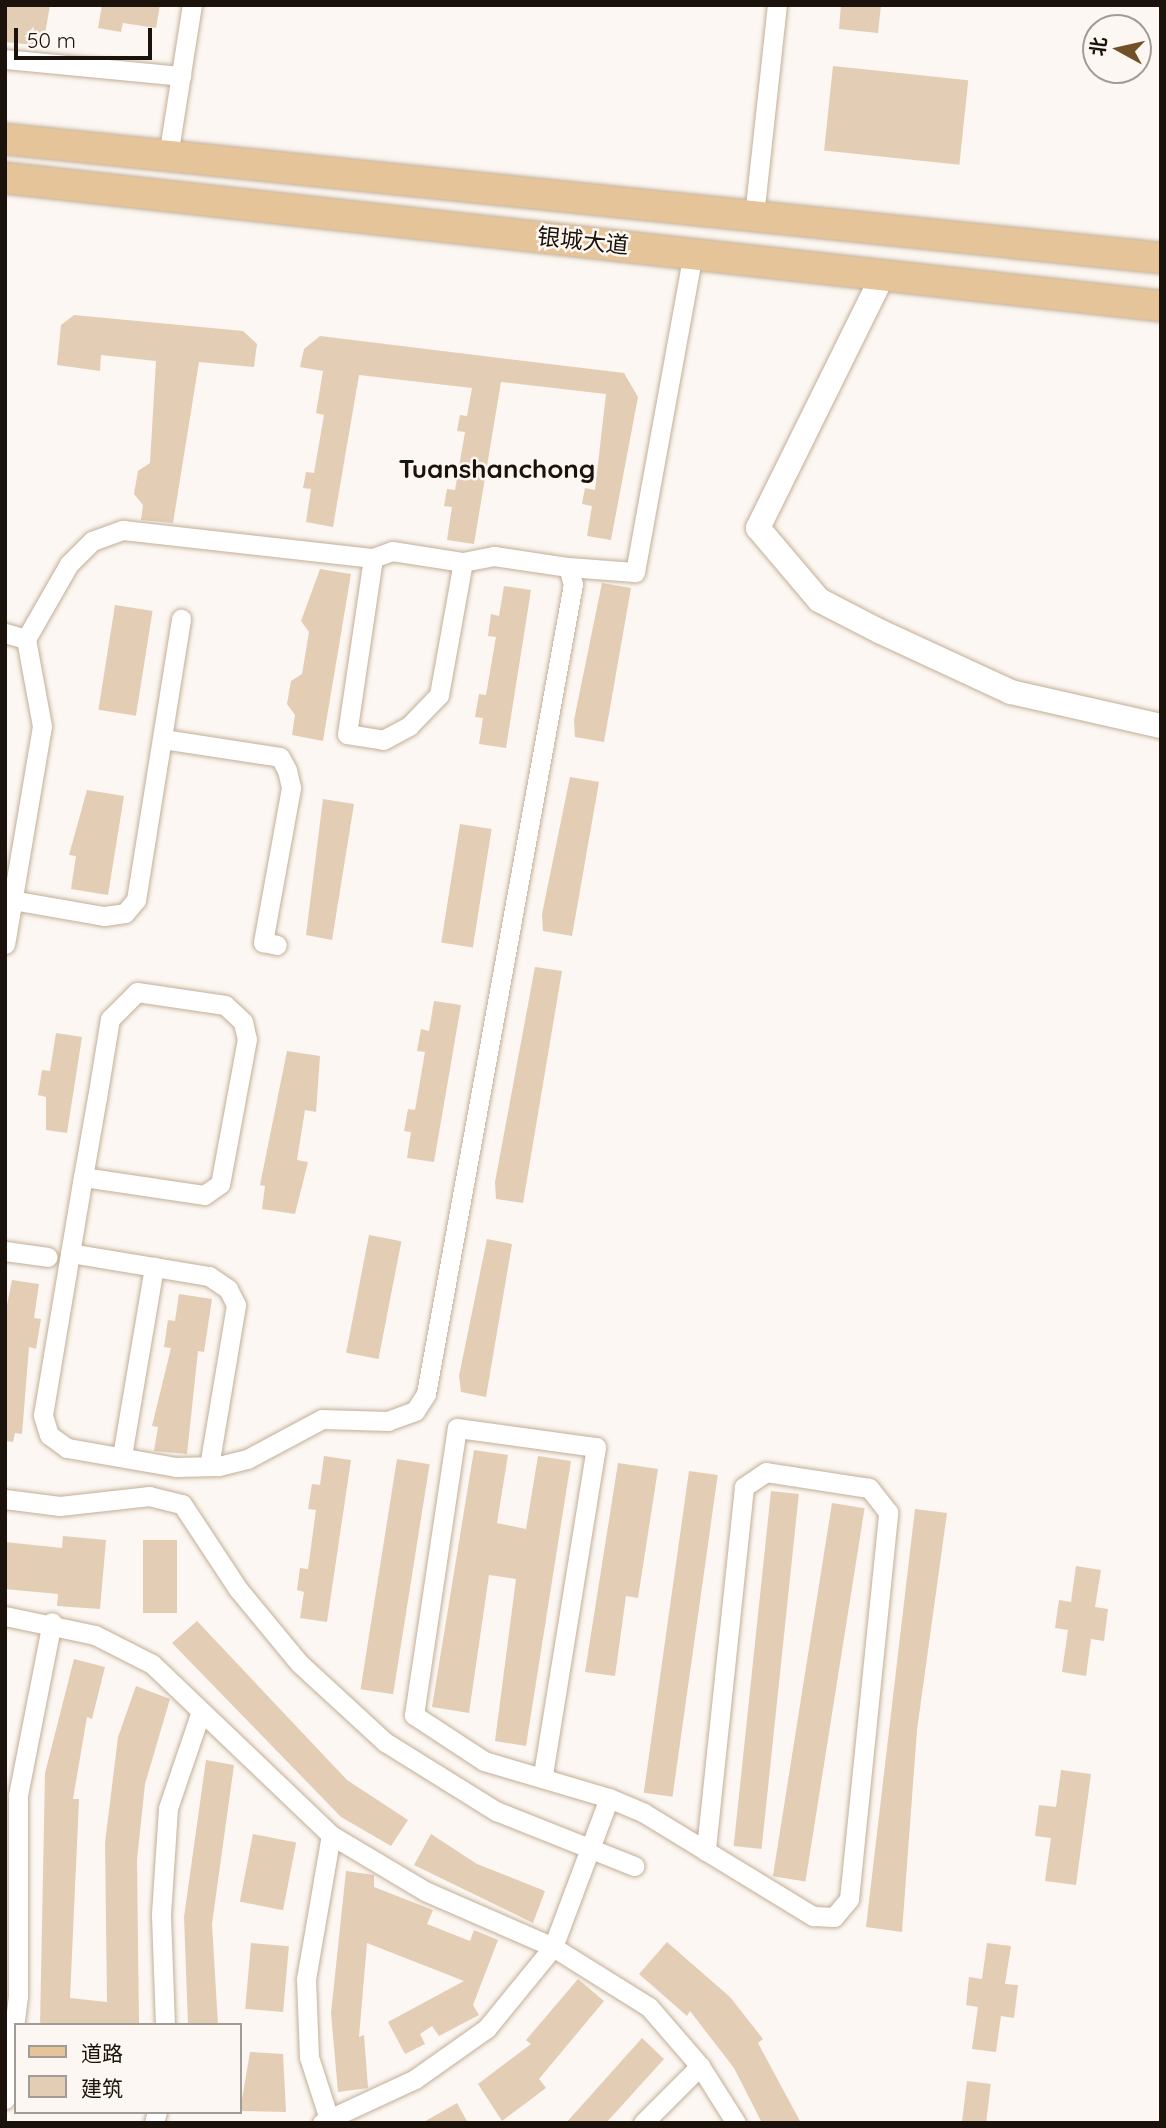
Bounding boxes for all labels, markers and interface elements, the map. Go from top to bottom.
scale bar [18,14,156,58]
north arrow [1082,14,1152,84]
text: 50 m [27,27,76,53]
text: 北 [1085,35,1111,57]
street label: 银城大道 [536,222,630,260]
district label: Tuanshanchong [399,453,595,485]
legend [14,2023,242,2114]
text: 道路 [81,2040,123,2066]
text: 建筑 [81,2075,123,2101]

